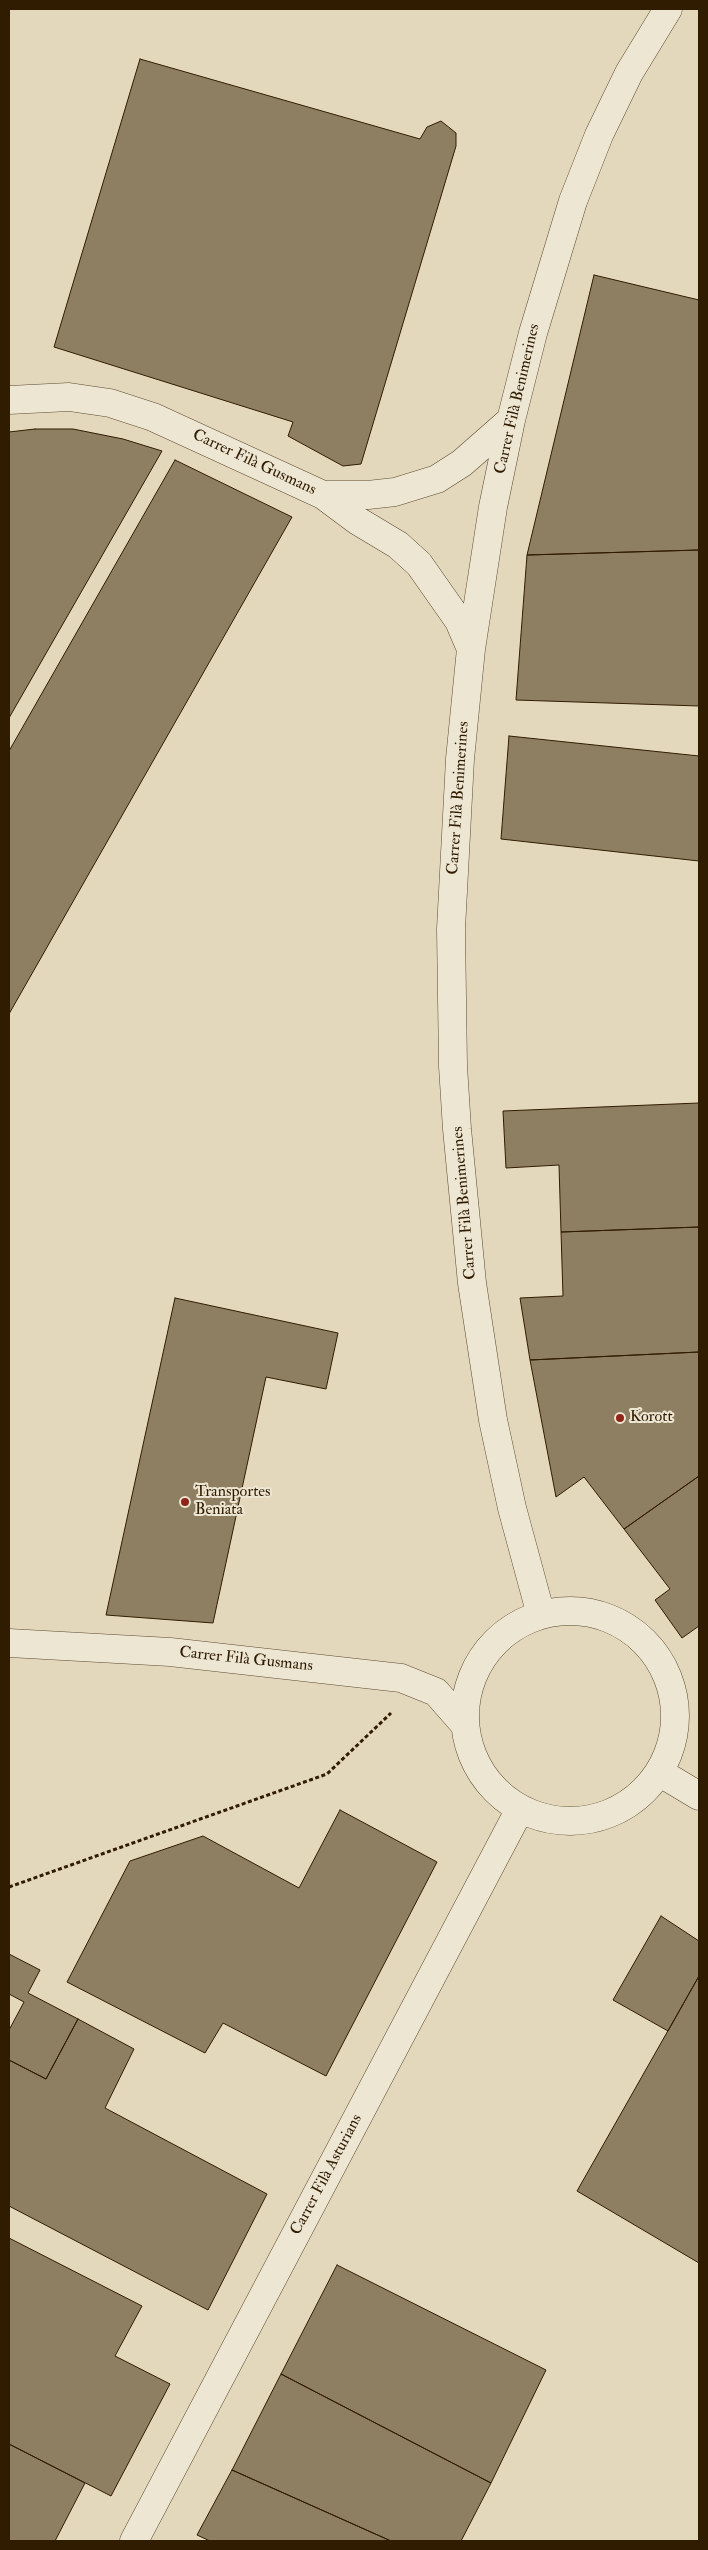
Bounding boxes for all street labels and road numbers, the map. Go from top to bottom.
street label: Carrer Filà Benimerines [491,322,545,476]
street label: Carrer Filà Gusmans [189,426,319,500]
street label: Carrer Filà Benimerines [444,721,474,875]
street label: Carrer Filà Benimerines [449,1126,481,1280]
street label: Carrer Filà Gusmans [178,1643,314,1677]
street label: Carrer Filà Asturians [287,2111,367,2239]

